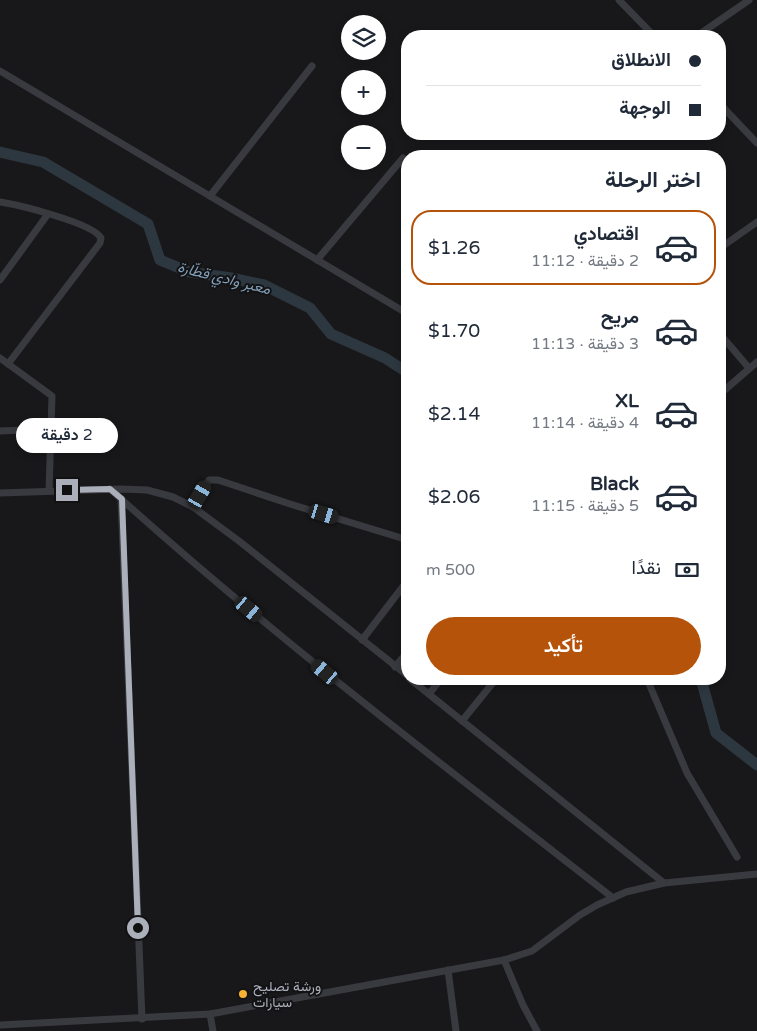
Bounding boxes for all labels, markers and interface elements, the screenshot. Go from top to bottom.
map controls [341,15,386,170]
button: layers [341,15,386,60]
text: الانطلاق [611,49,671,71]
button: + [341,70,386,115]
text: الوجهة [619,97,671,119]
button: − [341,125,386,170]
text: اختر الرحلة [605,167,701,193]
text: اقتصادي [574,223,639,245]
icon: car [654,225,699,270]
text: $1.26 [428,237,480,259]
text: 2 دقيقة · 11:12 [531,251,639,271]
water label: معبر وادي قطّارة [175,258,273,301]
text: مريح [601,306,639,328]
icon: car [654,308,699,353]
text: $1.70 [428,320,480,342]
text: 3 دقيقة · 11:13 [531,334,639,354]
text: XL [615,390,639,412]
icon: car [654,391,699,436]
text: $2.14 [428,403,480,425]
text: 4 دقيقة · 11:14 [531,413,639,433]
callout: 2 دقيقة [16,418,118,452]
text: 2 دقيقة [41,425,93,445]
text: Black [590,473,639,495]
icon: car [654,474,699,519]
car [186,478,213,512]
route end [56,479,78,501]
text: $2.06 [428,486,480,508]
text: 5 دقيقة · 11:15 [531,496,639,516]
car [307,502,340,526]
icon: cash [673,556,701,584]
text: نقدًا [632,557,661,579]
text: 500 m [426,560,475,580]
car [232,594,265,624]
button: تأكيد [426,617,701,675]
car [308,657,341,687]
route start [127,917,149,939]
place label: ورشة تصليح سيارات [253,978,321,1011]
marker: ورشة تصليح سيارات [237,988,249,1000]

